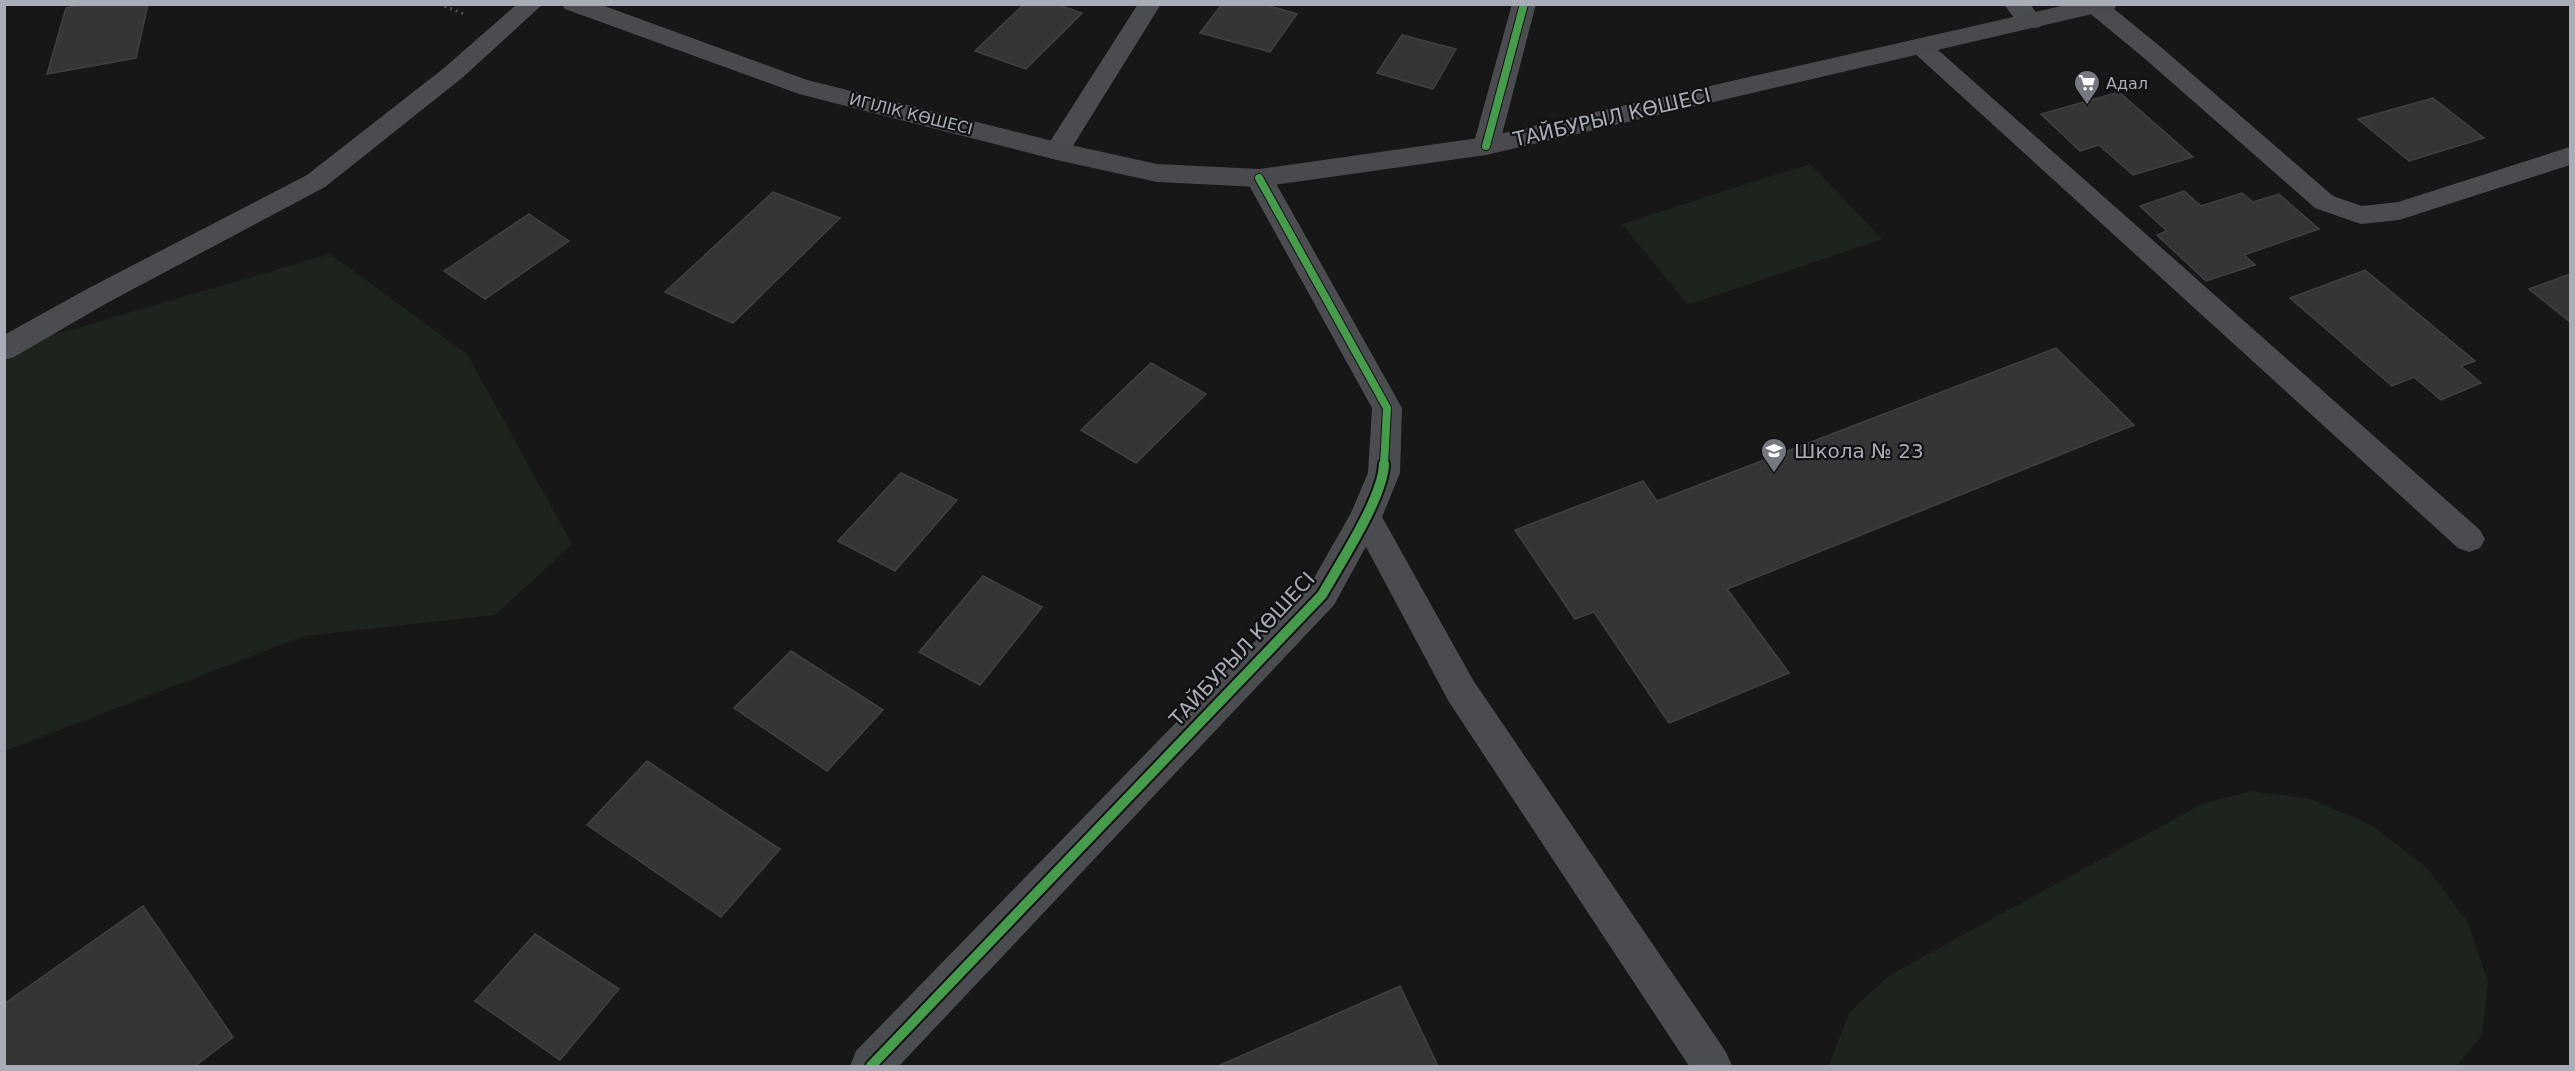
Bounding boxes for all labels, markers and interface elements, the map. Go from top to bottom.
supermarket icon: Адал [2072,68,2102,106]
place label: Адал [2106,74,2148,93]
street label: ТАЙБУРЫЛ КӨШЕСІ [1510,83,1713,152]
street label: ИГІЛІК КӨШЕСІ [847,89,975,139]
school or university icon: Школа № 23 [1759,436,1789,474]
place label: Школа № 23 [1794,439,1924,463]
street label: ТАЙБУРЫЛ КӨШЕСІ [1164,567,1320,732]

